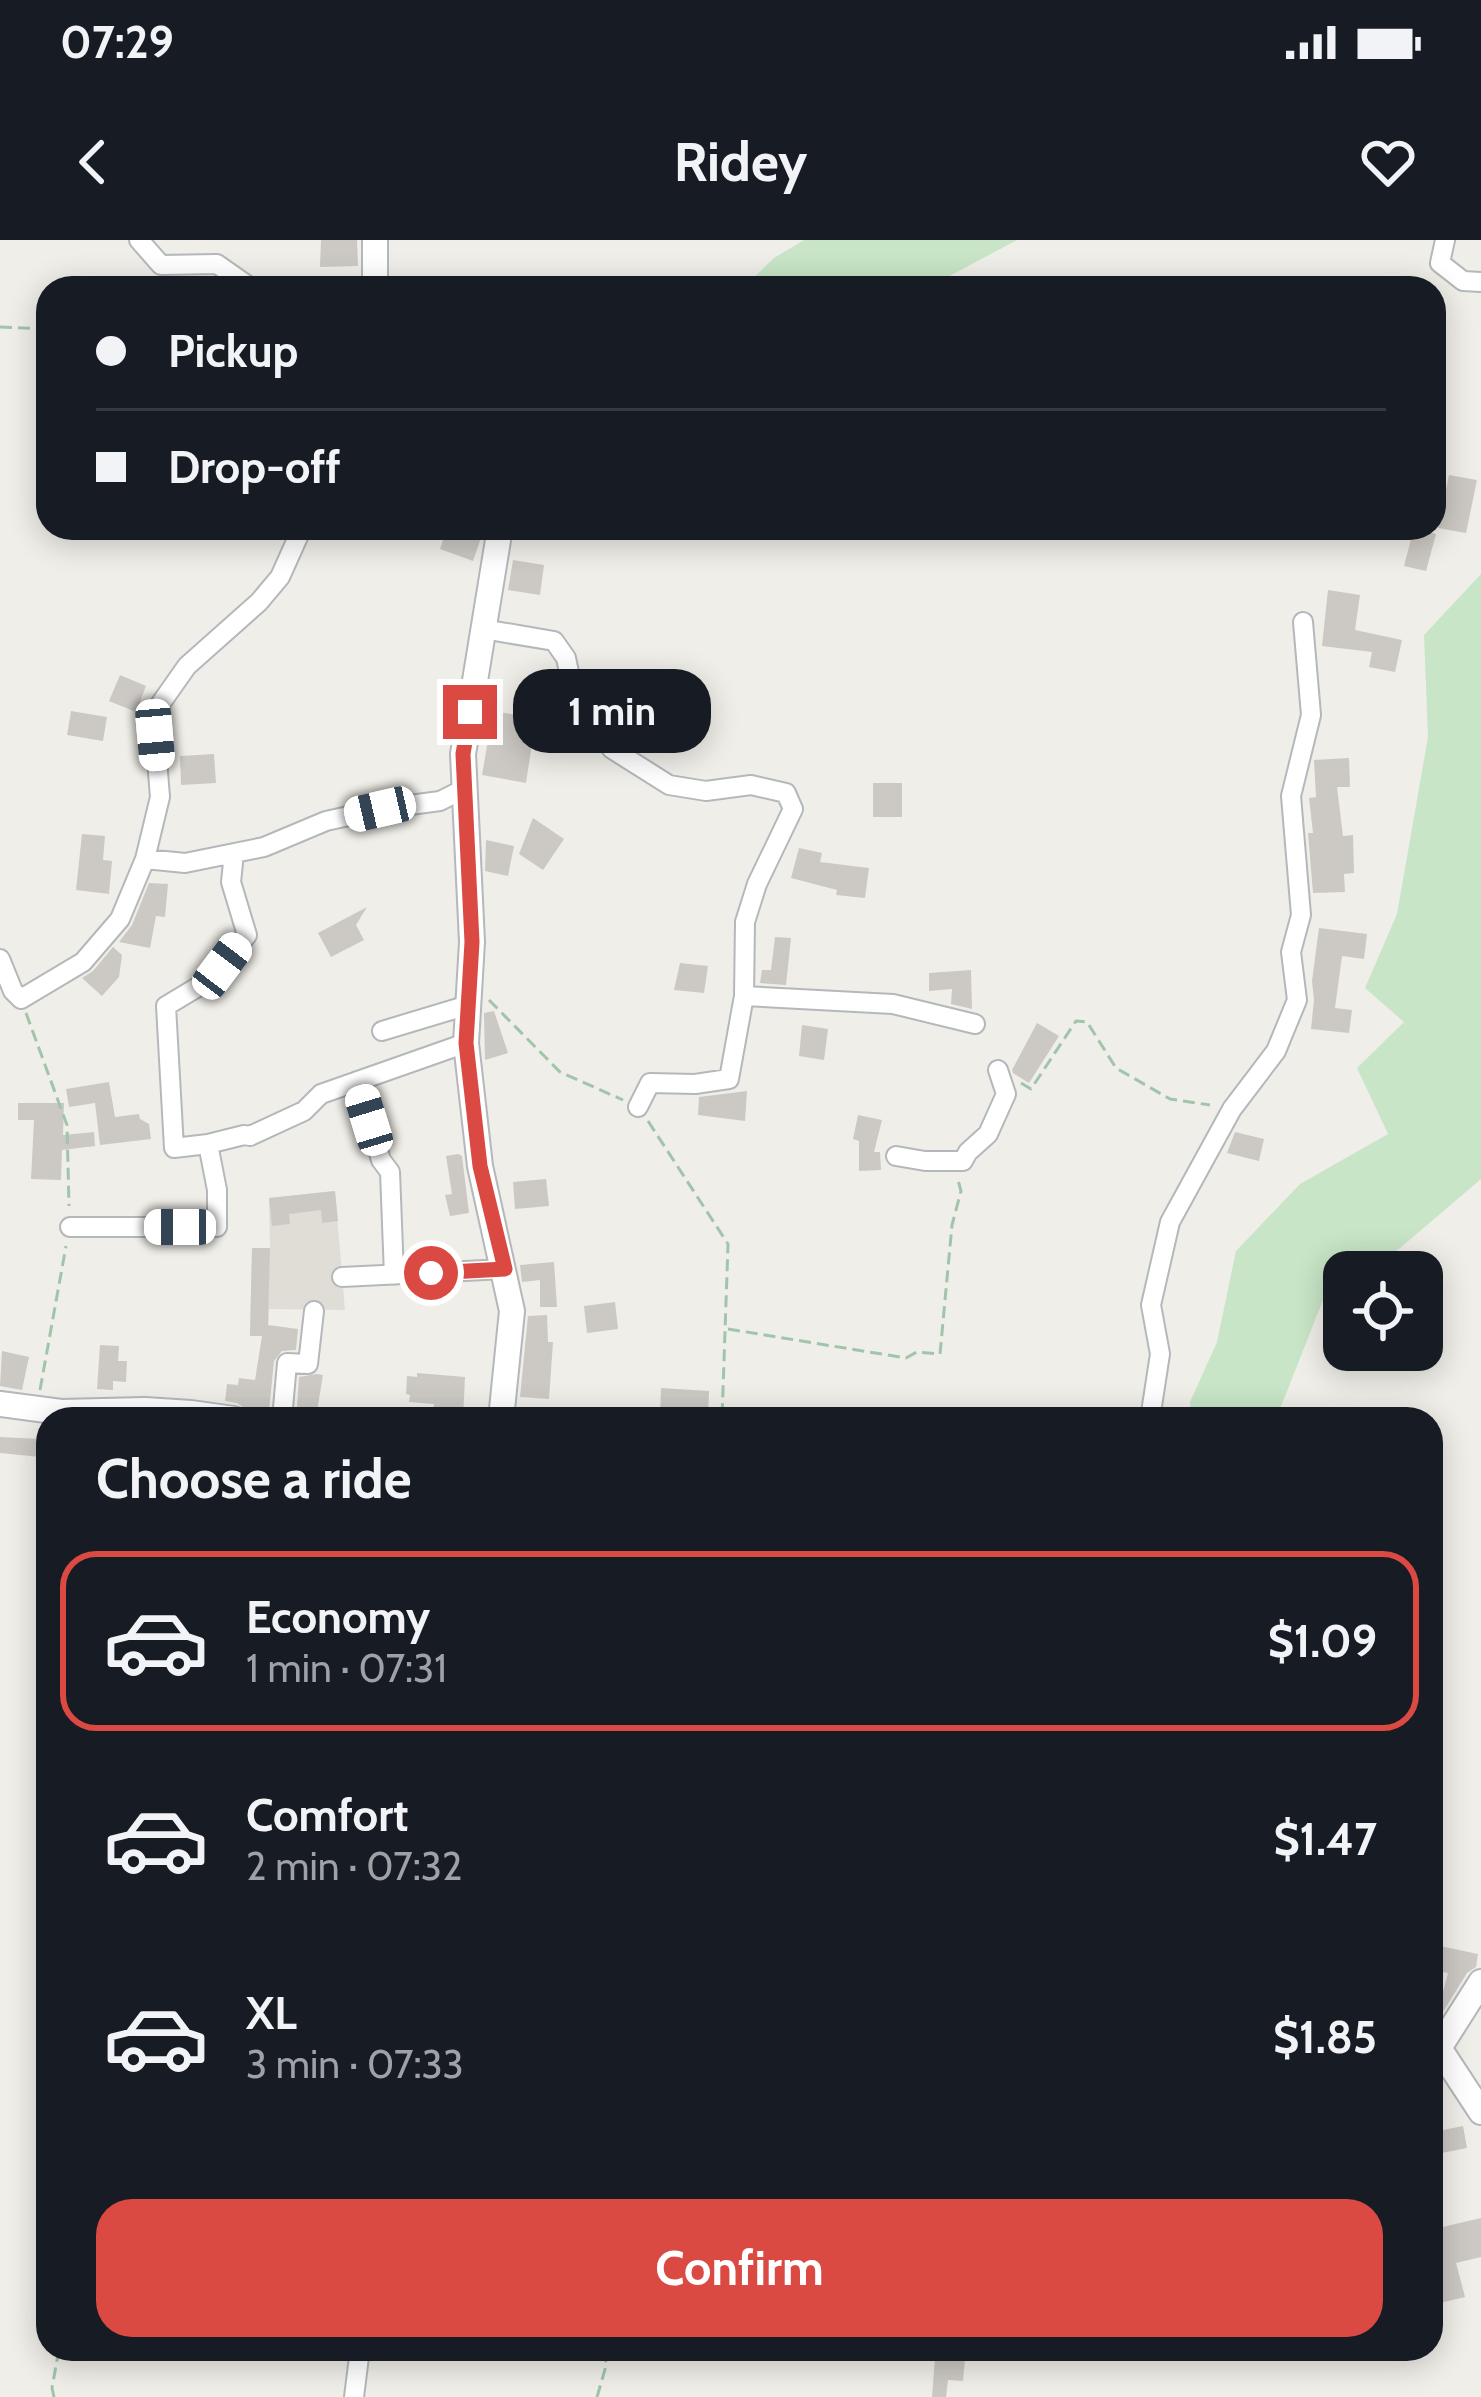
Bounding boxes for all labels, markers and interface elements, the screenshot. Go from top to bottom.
text: 07:29 [60,15,174,69]
icon: back [60,129,126,195]
text: Ridey [674,129,807,195]
icon: heart [1355,129,1421,195]
text: Pickup [168,324,298,378]
text: Drop-off [168,440,341,494]
callout: 1 min [512,670,710,754]
route end [443,685,497,739]
text: 1 min [568,687,656,735]
car [134,698,176,772]
car [341,783,419,835]
car [186,926,258,1006]
car [341,1080,397,1160]
car [144,1209,216,1245]
route start [404,1246,458,1300]
map controls [1323,1251,1443,1371]
button: locate [1323,1251,1443,1371]
text: Choose a ride [96,1446,411,1512]
icon: car [102,1587,210,1695]
text: Economy [246,1590,430,1644]
text: $1.09 [1268,1614,1377,1668]
text: 1 min · 07:31 [246,1644,447,1692]
icon: car [102,1785,210,1893]
text: Comfort [246,1788,409,1842]
text: $1.47 [1273,1812,1377,1866]
text: 2 min · 07:32 [246,1842,462,1890]
icon: car [102,1983,210,2091]
text: XL [246,1986,297,2040]
text: $1.85 [1273,2010,1377,2064]
text: 3 min · 07:33 [246,2040,464,2088]
button: Confirm [96,2199,1383,2337]

